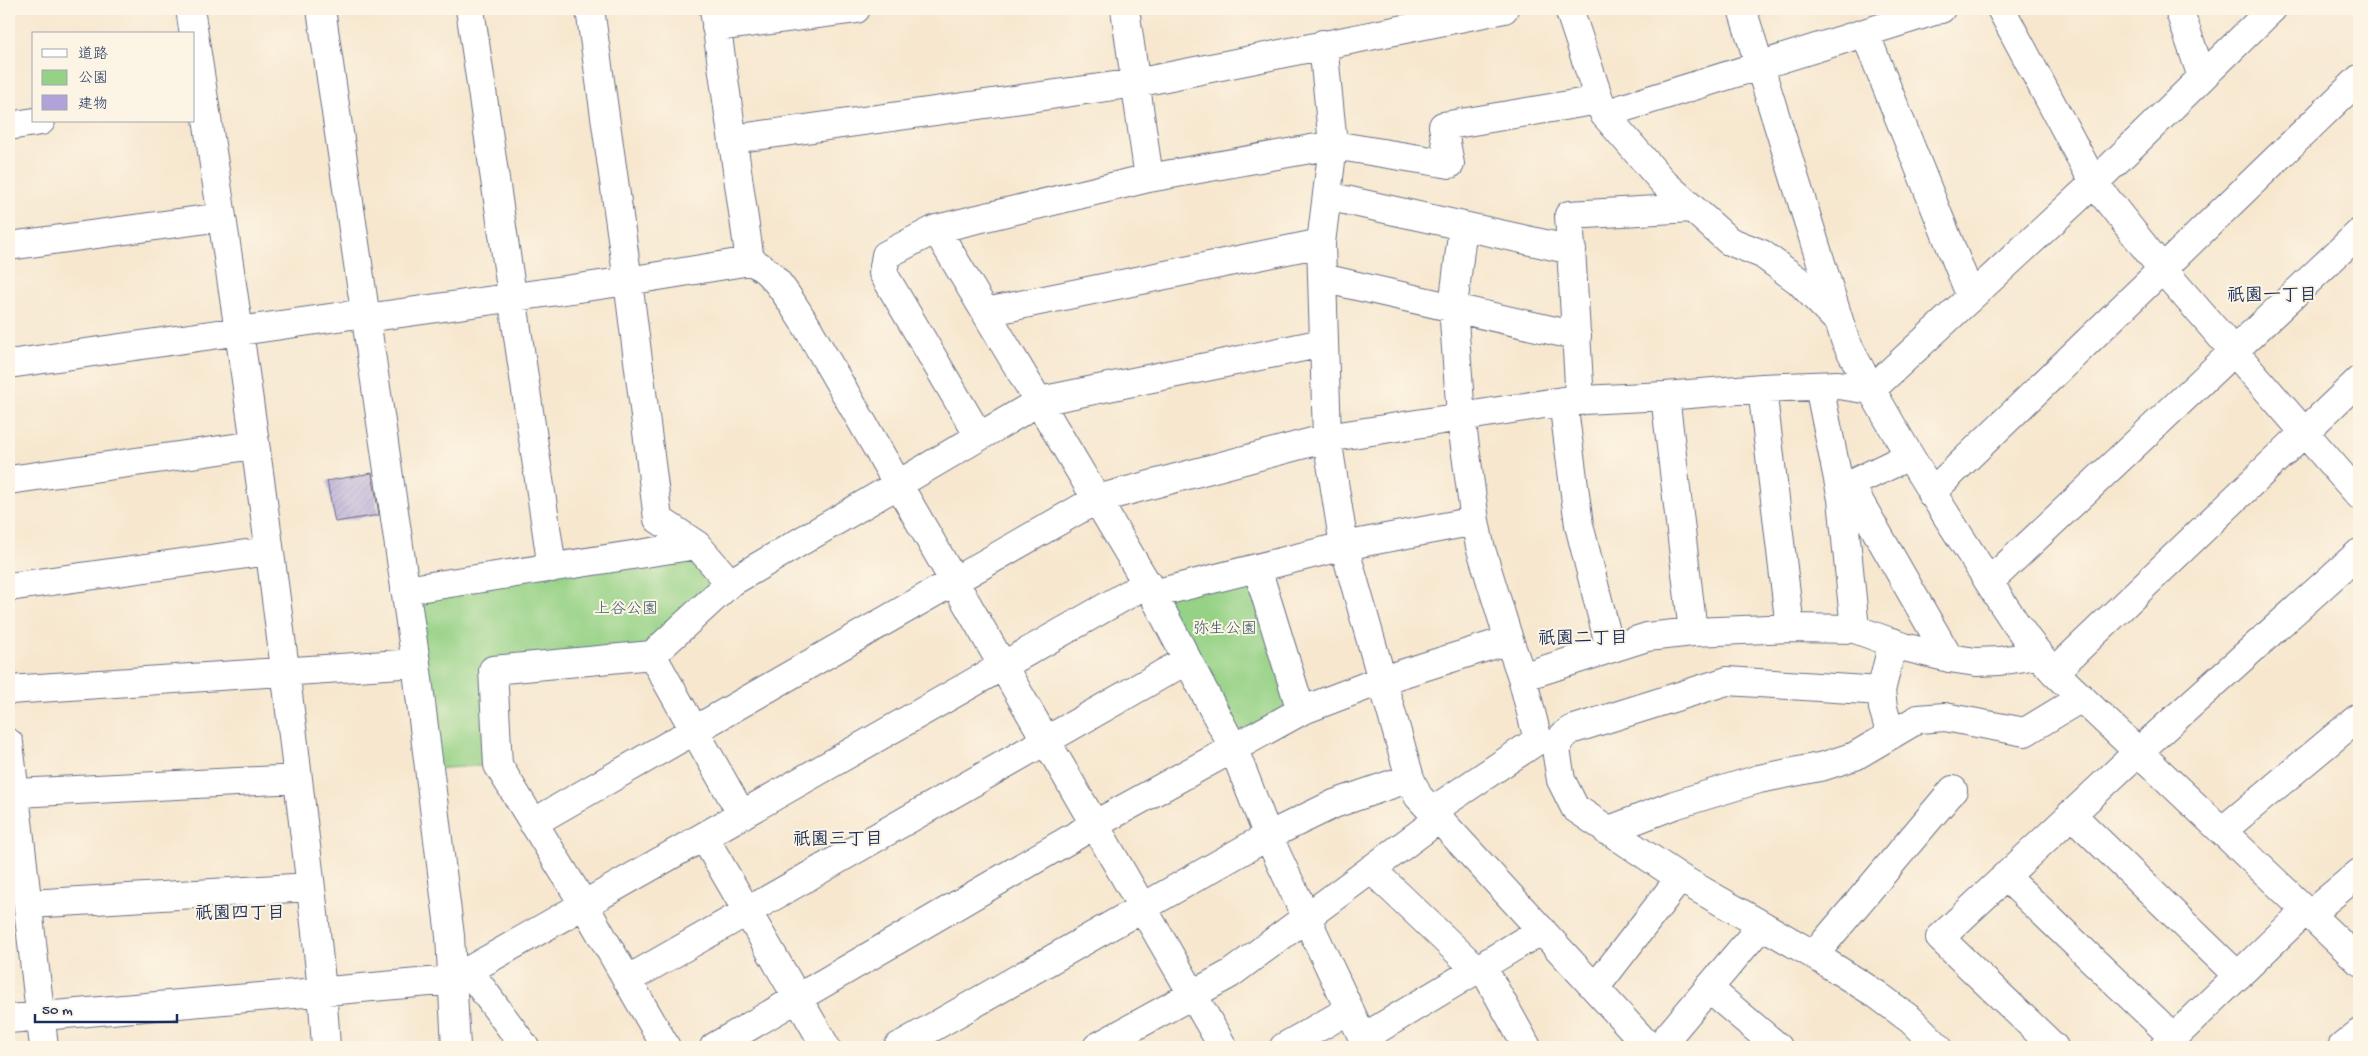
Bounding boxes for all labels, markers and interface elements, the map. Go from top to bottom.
legend [32,32,195,122]
text: 道路 [78,46,108,64]
text: 公園 [78,70,108,88]
text: 建物 [78,96,108,114]
district label: 祇園一丁目 [2227,285,2317,307]
park label: 上谷公園 [594,600,658,620]
park label: 弥生公園 [1193,620,1257,640]
district label: 祇園二丁目 [1538,628,1628,650]
district label: 祇園三丁目 [793,829,883,851]
district label: 祇園四丁目 [195,903,285,925]
scale bar [35,991,178,1023]
text: 50 m [42,1002,73,1020]

